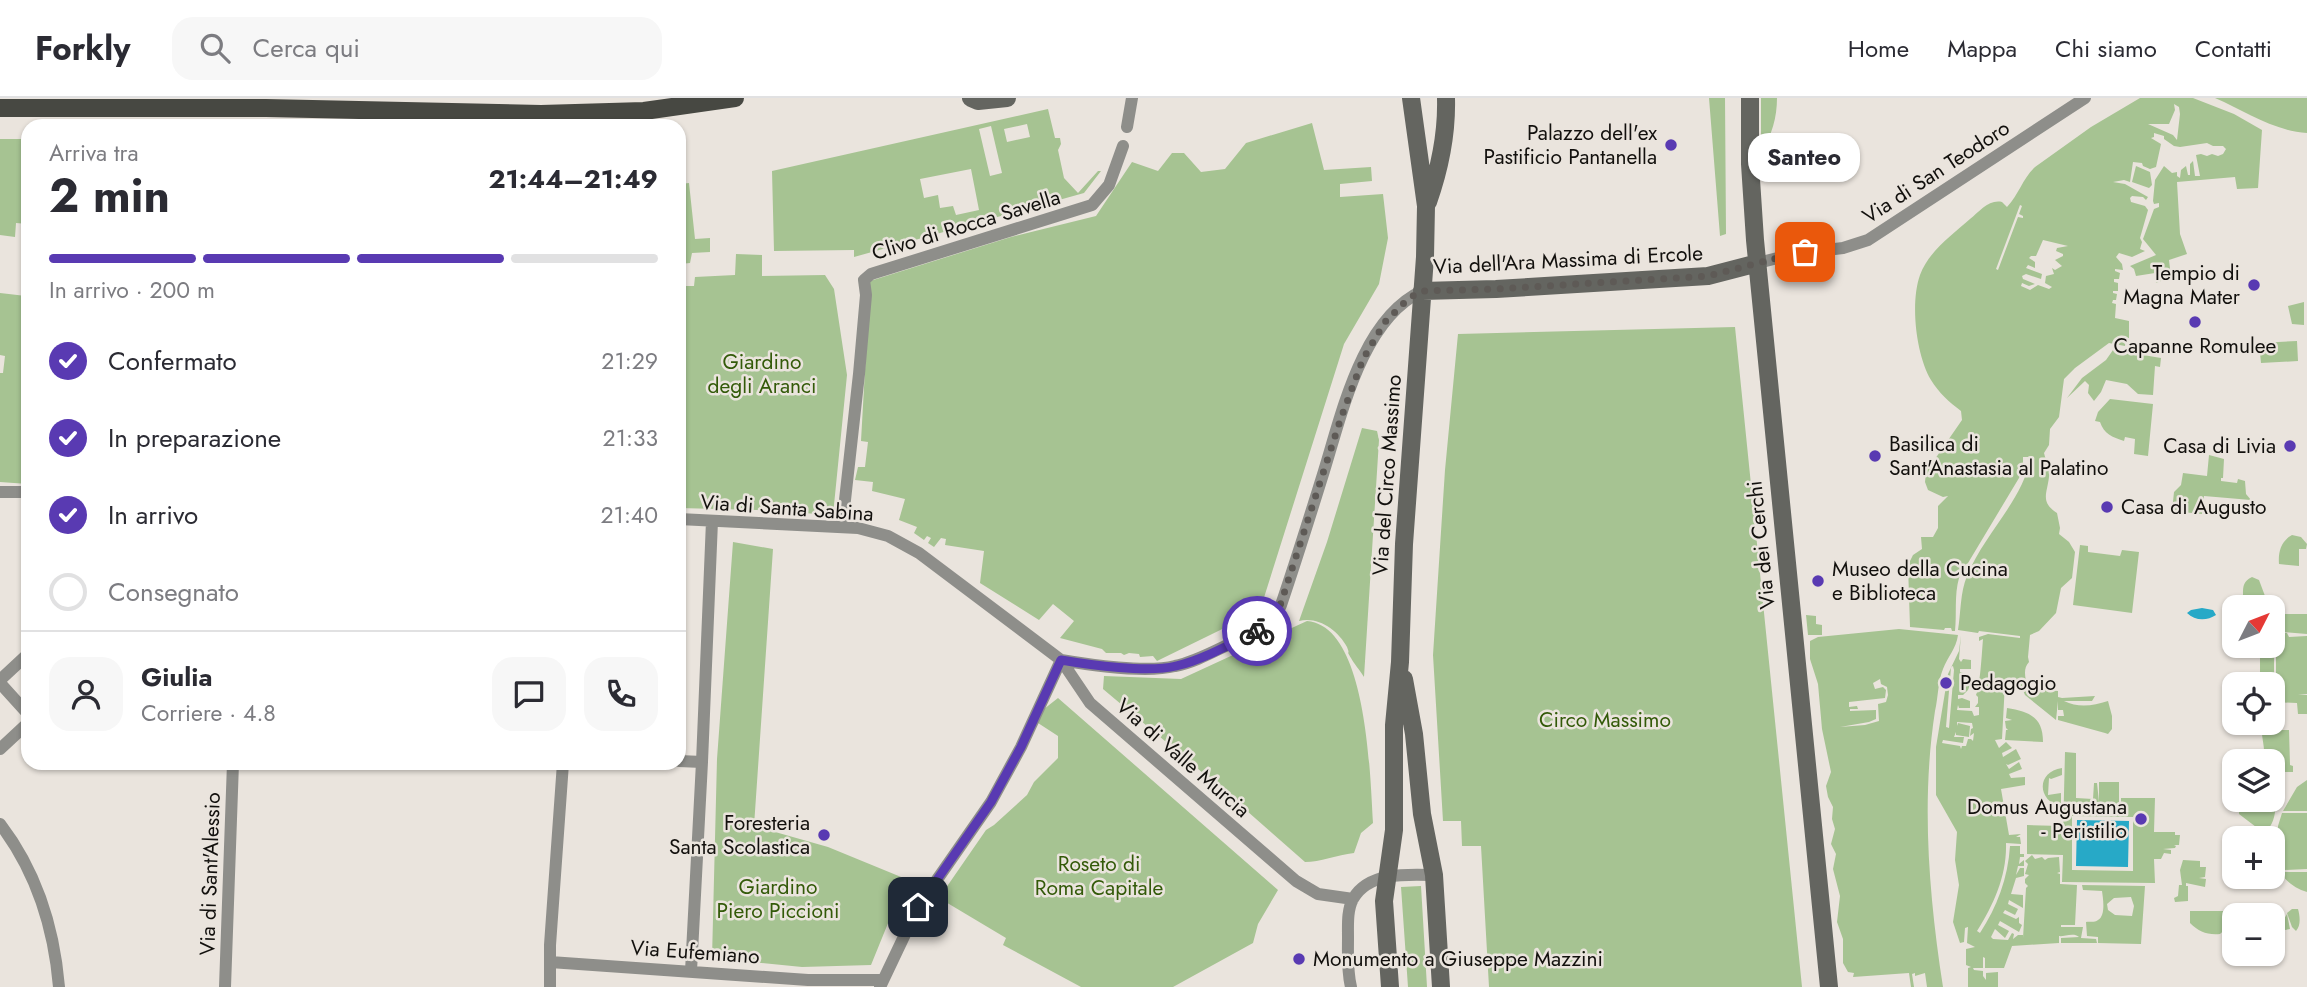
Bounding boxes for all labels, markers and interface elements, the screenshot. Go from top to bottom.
search box [172,17,662,80]
text: Forkly [35,25,130,72]
icon: search [196,29,234,67]
text: Cerca qui [252,29,360,67]
text: Home [1848,31,1909,66]
text: Mappa [1947,31,2017,66]
text: Chi siamo [2055,31,2157,66]
text: Contatti [2195,31,2272,66]
street label: Via di San Teodoro [1856,113,2016,231]
place label: Palazzo dell'ex Pastificio Pantanella [1484,118,1657,172]
callout: Santeo [1749,133,1861,182]
text: Arriva tra [49,136,139,170]
marker: Palazzo dell'ex Pastificio Pantanella [1663,137,1679,153]
text: Santeo [1767,140,1841,174]
text: 21:44–21:49 [488,160,658,198]
text: 2 min [49,163,170,229]
street label: Clivo di Rocca Savella [868,182,1064,268]
pin [1775,222,1835,282]
icon: bag [1786,233,1824,271]
street label: Via dell'Ara Massima di Ercole [1432,238,1704,282]
place label: Tempio di Magna Mater [2123,258,2241,312]
text: In arrivo · 200 m [49,273,215,307]
marker: Tempio di Magna Mater [2246,277,2262,293]
marker: Capanne Romulee [2187,314,2203,330]
place label: Capanne Romulee [2114,331,2277,361]
icon: check [49,342,87,380]
text: Confermato [108,342,237,380]
text: 21:29 [601,344,658,378]
park label: Giardino degli Aranci [707,347,817,401]
street label: Via del Circo Massimo [1365,373,1409,577]
icon: check [49,419,87,457]
text: In preparazione [108,419,281,457]
text: 21:33 [603,421,658,455]
place label: Basilica di Sant'Anastasia al Palatino [1889,429,2109,483]
place label: Casa di Livia [2163,431,2276,461]
marker: Casa di Livia [2282,438,2298,454]
marker: Basilica di Sant'Anastasia al Palatino [1867,448,1883,464]
street label: Via dei Cerchi [1739,479,1783,611]
street label: Via di Santa Sabina [699,487,875,529]
place label: Casa di Augusto [2121,492,2267,522]
icon: check [49,496,87,534]
text: In arrivo [108,496,198,534]
text: 21:40 [600,498,658,532]
marker: Casa di Augusto [2099,499,2115,515]
place label: Museo della Cucina e Biblioteca [1832,554,2008,608]
text: Consegnato [108,573,239,611]
marker: Museo della Cucina e Biblioteca [1810,573,1826,589]
north arrow [2222,595,2286,658]
map controls [2222,595,2285,966]
courier [1222,596,1292,666]
icon: bike [1238,612,1276,650]
button: person [49,657,123,731]
button: chat [492,657,566,731]
button: phone [584,657,658,731]
text: Giulia [141,658,213,696]
place label: Pedagogio [1960,668,2056,698]
button: locate [2222,672,2285,735]
marker: Pedagogio [1938,675,1954,691]
street label: Via di Valle Murcia [1110,691,1256,825]
text: Corriere · 4.8 [141,696,276,730]
park label: Circo Massimo [1539,705,1671,735]
button: layers [2222,749,2285,812]
street label: Via di Sant'Alessio [192,792,228,956]
place label: Domus Augustana - Peristilio [1967,792,2127,846]
place label: Foresteria Santa Scolastica [669,808,810,862]
marker: Domus Augustana - Peristilio [2133,811,2149,827]
button: + [2222,826,2285,889]
marker: Foresteria Santa Scolastica [816,827,832,843]
park label: Roseto di Roma Capitale [1035,849,1164,903]
park label: Giardino Piero Piccioni [717,872,839,926]
pin [888,877,948,937]
icon: home [899,888,937,926]
button: − [2222,903,2285,966]
street label: Via Eufemiano [629,933,761,971]
place label: Monumento a Giuseppe Mazzini [1313,944,1603,974]
marker: Monumento a Giuseppe Mazzini [1291,951,1307,967]

